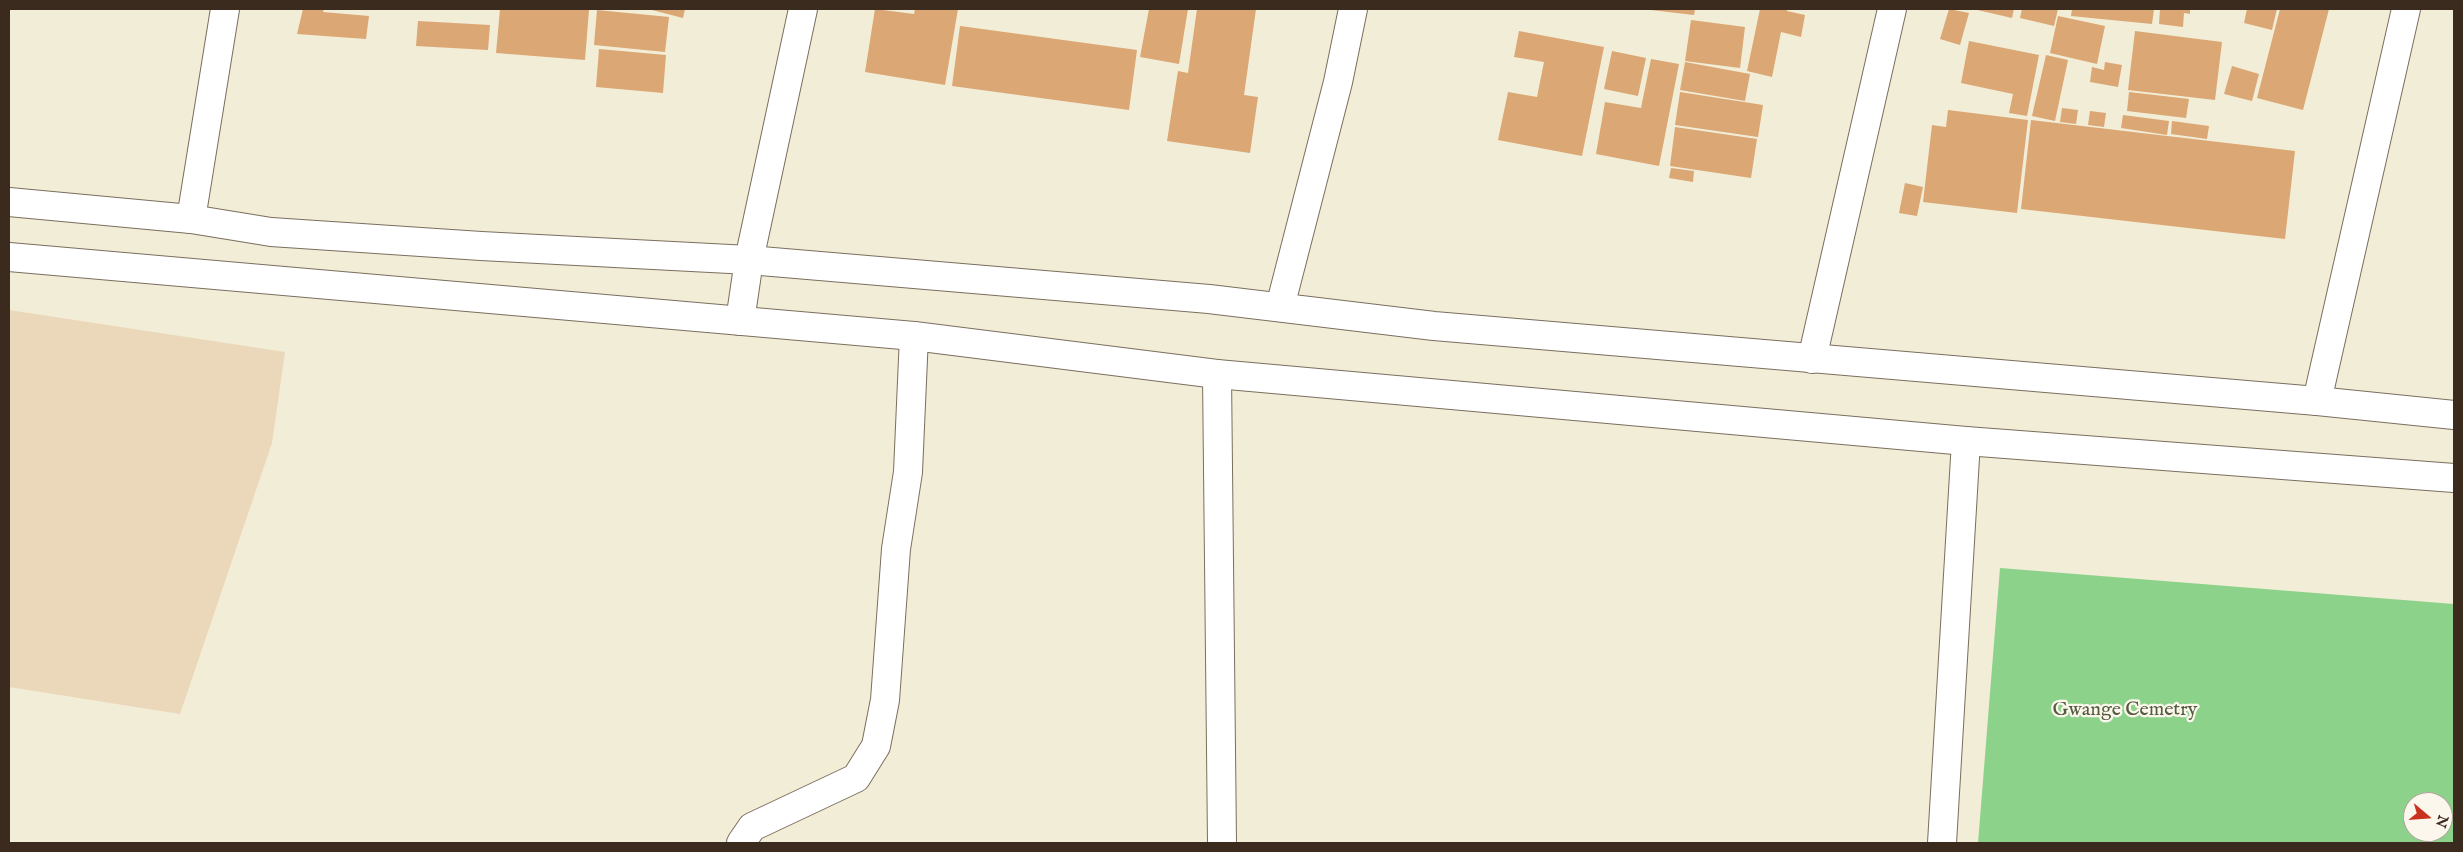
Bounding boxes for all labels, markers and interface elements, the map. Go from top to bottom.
park label: Gwange Cemetry [2053,699,2197,723]
north arrow [2403,792,2453,842]
text: N [2431,813,2452,830]

